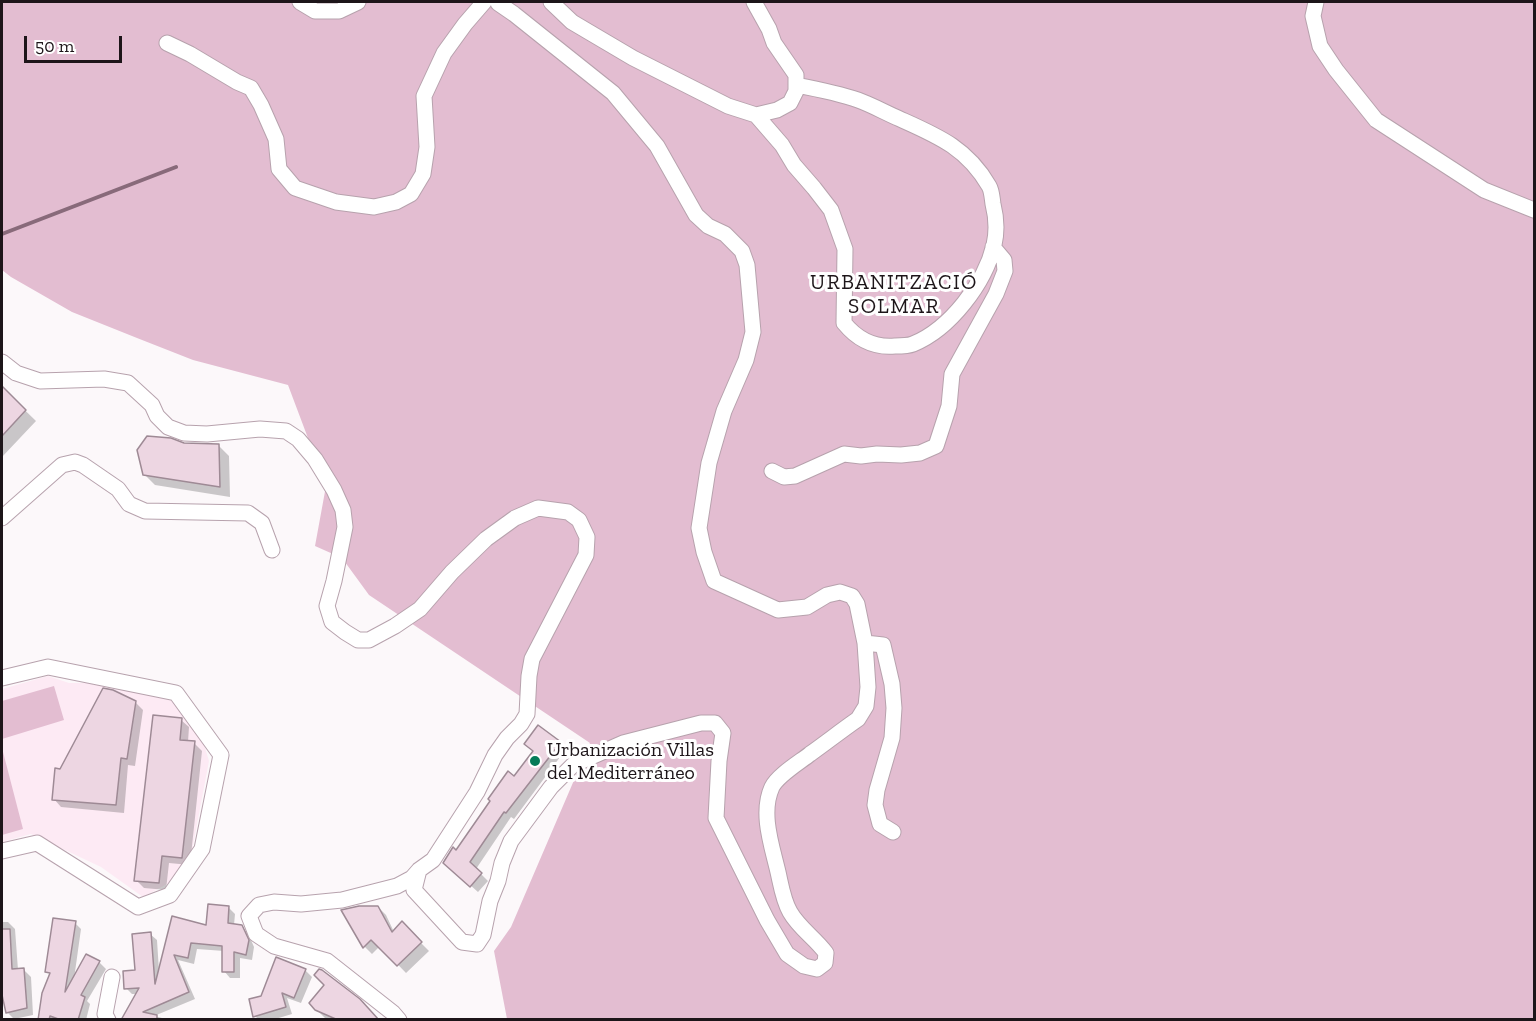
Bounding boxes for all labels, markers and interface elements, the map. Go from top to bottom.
scale bar [27,24,124,62]
text: 50 m [35,35,74,57]
district label: URBANITZACIÓ SOLMAR [810,270,978,320]
place label: Urbanización Villas del Mediterráneo [547,738,714,785]
marker: Urbanización Villas del Mediterráneo [528,754,542,768]

